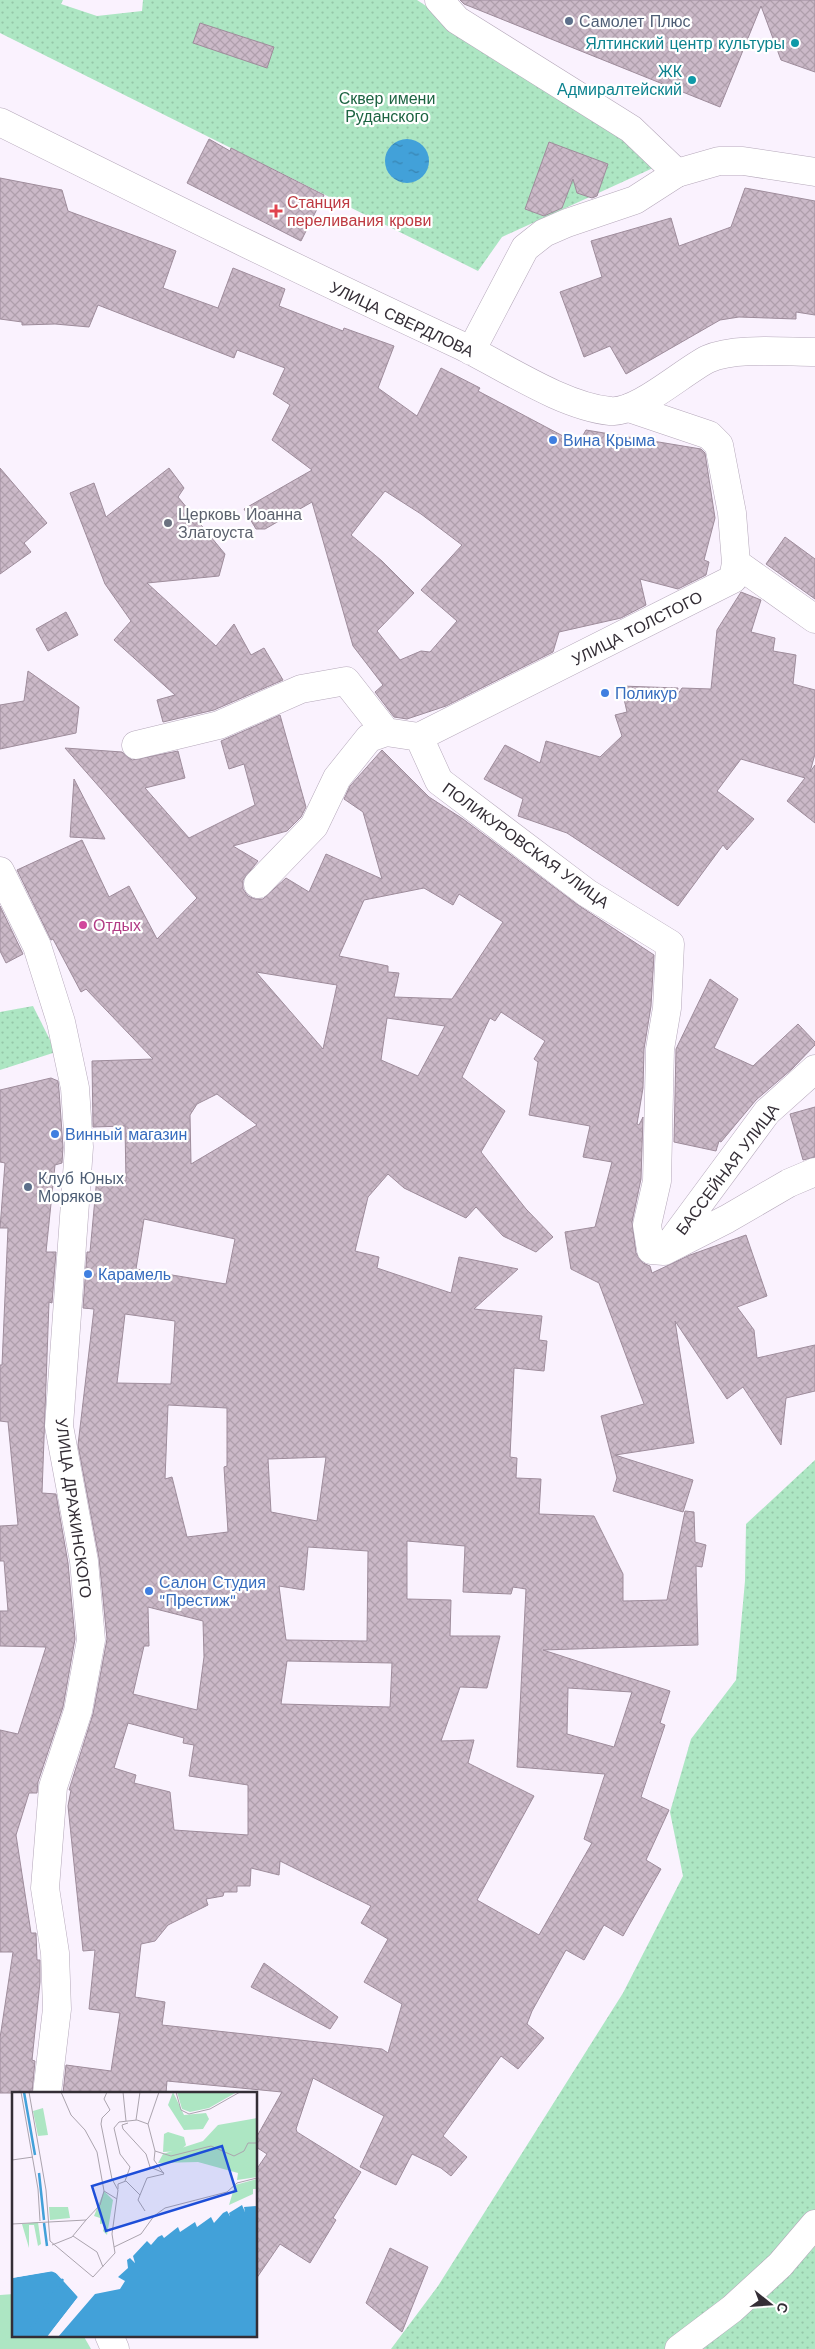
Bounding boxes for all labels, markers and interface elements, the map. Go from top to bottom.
place label: Самолет Плюс [579,12,691,31]
marker: Самолет Плюс [563,15,575,27]
place label: Ялтинский центр культуры [585,34,785,53]
marker: Ялтинский центр культуры [789,37,801,49]
place label: ЖК Адмиралтейский [557,62,683,99]
marker: ЖК Адмиралтейский [686,74,698,86]
park label: Сквер имени Руданского [339,89,435,126]
place label: Станция переливания крови [287,193,431,230]
marker: Станция переливания крови [269,204,283,218]
street label: УЛИЦА СВЕРДЛОВА [327,278,477,361]
place label: Вина Крыма [563,431,656,450]
marker: Вина Крыма [547,434,559,446]
place label: Церковь Иоанна Златоуста [178,505,302,542]
marker: Церковь Иоанна Златоуста [162,517,174,529]
street label: УЛИЦА ТОЛСТОГО [569,587,706,670]
place label: Поликур [615,684,677,703]
marker: Поликур [599,687,611,699]
street label: ПОЛИКУРОВСКАЯ УЛИЦА [439,779,613,912]
place label: Отдых [93,916,141,935]
marker: Отдых [77,919,89,931]
street label: БАССЕЙНАЯ УЛИЦА [672,1100,783,1239]
place label: Винный магазин [65,1125,187,1144]
marker: Винный магазин [49,1128,61,1140]
place label: Клуб Юных Моряков [38,1169,124,1206]
marker: Клуб Юных Моряков [22,1181,34,1193]
place label: Карамель [98,1265,171,1284]
marker: Карамель [82,1268,94,1280]
street label: УЛИЦА ДРАЖИНСКОГО [51,1417,96,1599]
place label: Салон Студия "Престиж" [159,1573,266,1610]
marker: Салон Студия "Престиж" [143,1585,155,1597]
inset map [12,2092,258,2336]
north arrow [745,2279,795,2329]
text: С [773,2301,792,2315]

